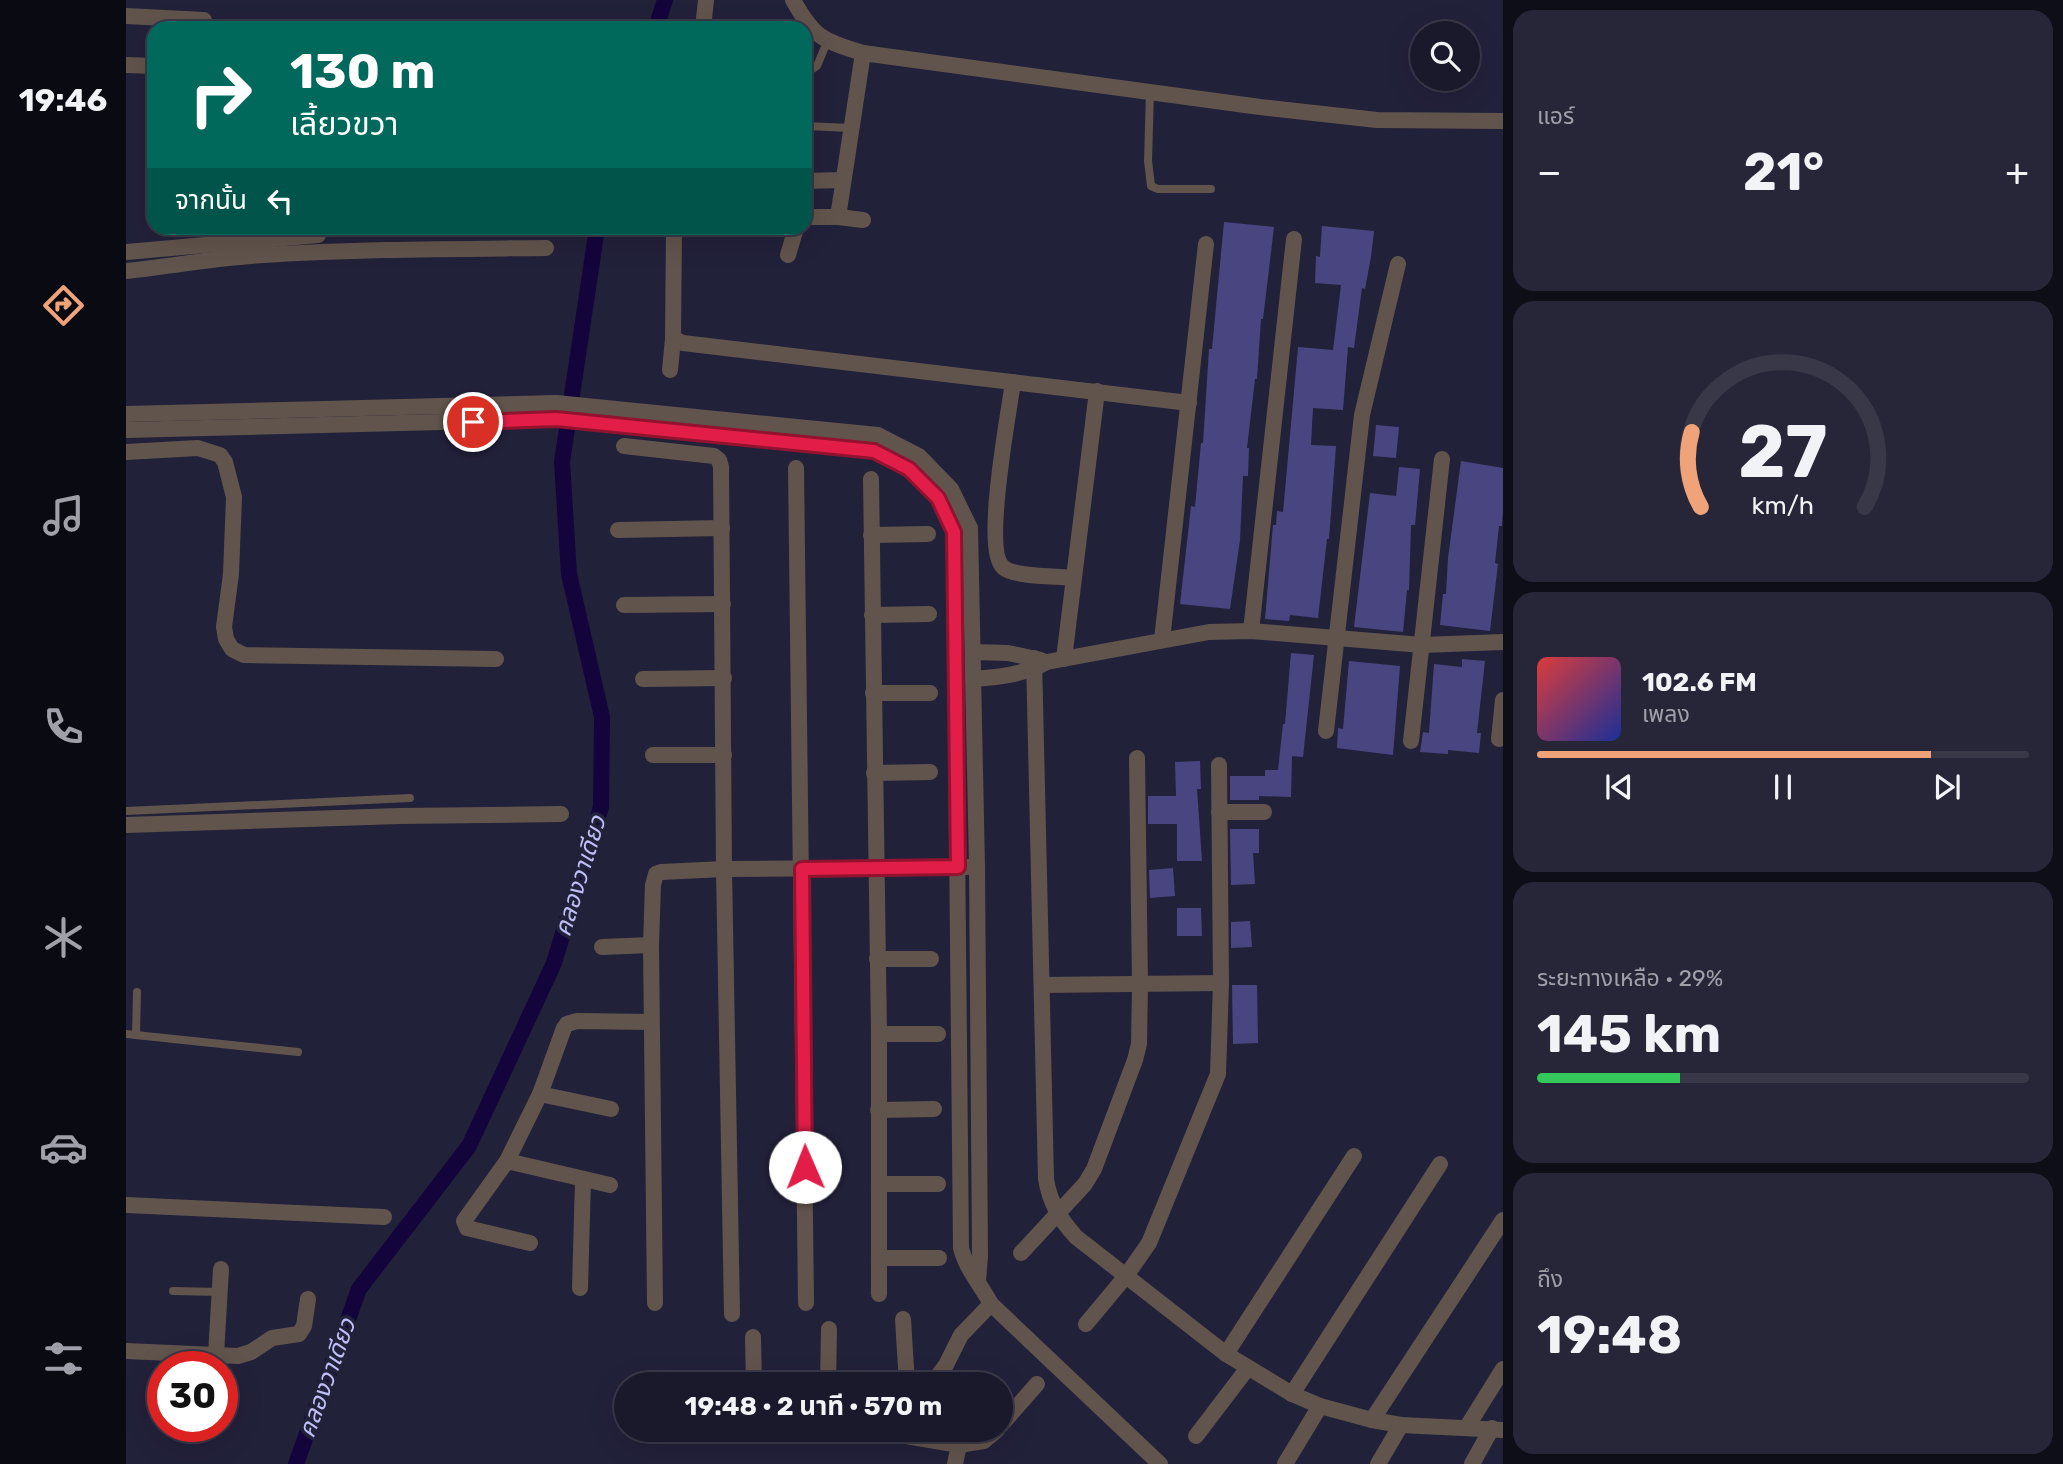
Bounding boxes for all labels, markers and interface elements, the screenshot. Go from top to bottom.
map controls [1410,21,1480,91]
button: search [1410,21,1480,91]
text: 130 m [290,42,435,100]
icon: right [175,49,266,140]
text: 19:46 [19,81,107,119]
text: แอร์ [1537,102,1574,130]
text: เลี้ยวขวา [290,105,398,143]
text: 21° [1743,141,1824,203]
text: − [1537,149,1562,195]
text: + [2005,149,2029,195]
icon: left [261,182,299,220]
text: จากนั้น [175,185,247,216]
icon: directions [39,281,88,330]
pin [443,392,503,452]
icon: arrive [454,403,492,441]
text: 27 [1738,410,1828,496]
icon: music [39,491,88,540]
text: km/h [1752,491,1814,520]
text: 102.6 FM [1642,667,1757,698]
text: เพลง [1642,700,1690,728]
icon: phone [39,702,88,751]
icon: previous [1600,768,1638,806]
icon: pause [1764,768,1802,806]
icon: next [1928,768,1966,806]
water label: คลองวาเดียว [548,811,612,940]
icon: climate [39,913,88,962]
text: ระยะทางเหลือ · 29% [1537,964,1723,992]
text: 145 km [1537,1003,1721,1065]
icon: car [39,1123,88,1172]
position arrow [768,1130,842,1204]
text: ถึง [1537,1265,1563,1293]
text: 19:48 [1537,1304,1682,1366]
water label: คลองวาเดียว [293,1314,362,1441]
icon: filters [39,1334,88,1383]
speed limit sign: 30 [147,1351,238,1442]
text: 19:48 · 2 นาที · 570 m [685,1391,942,1422]

